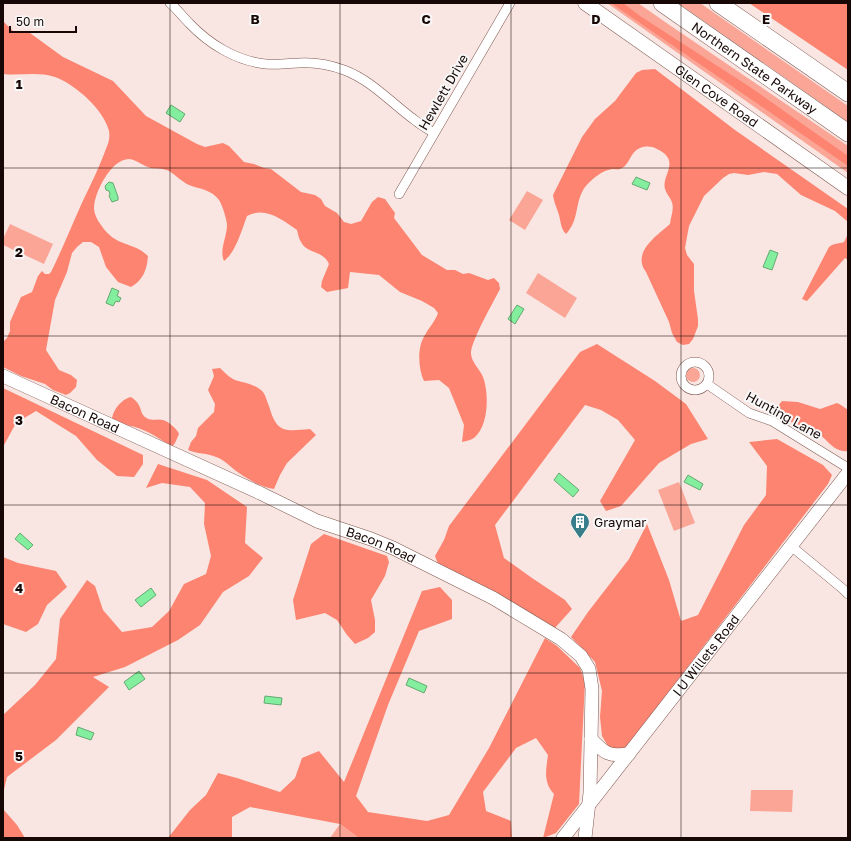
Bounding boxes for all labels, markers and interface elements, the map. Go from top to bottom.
scale bar [10,8,76,34]
text: B [250,11,260,27]
text: C [421,11,431,27]
text: D [591,11,601,27]
text: E [762,11,770,27]
text: 50 m [16,14,44,29]
street label: Northern State Parkway [689,18,821,118]
street label: Hewlett Drive [415,51,471,133]
street label: Glen Cove Road [672,61,761,130]
text: 1 [16,76,23,92]
text: 2 [15,244,23,260]
street label: Hunting Lane [743,388,825,442]
street label: Bacon Road [48,391,122,436]
text: 3 [15,412,23,428]
building icon: Graymar [569,511,591,539]
place label: Graymar [594,514,646,530]
street label: Bacon Road [344,523,418,566]
text: 4 [15,580,23,596]
street label: I U Willets Road [669,611,743,699]
text: 5 [15,748,23,764]

